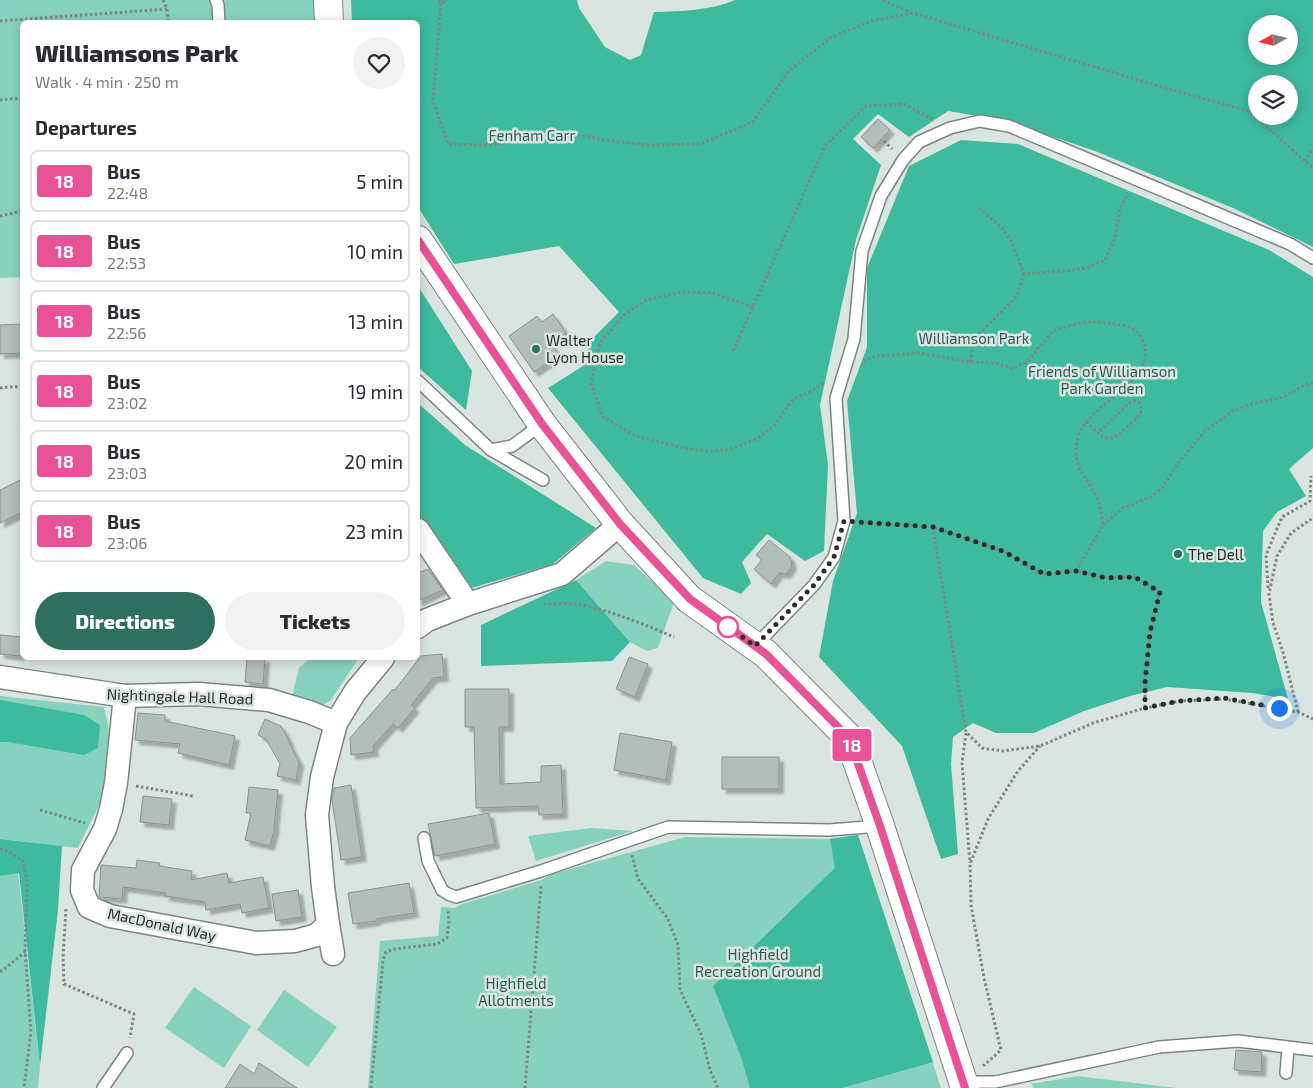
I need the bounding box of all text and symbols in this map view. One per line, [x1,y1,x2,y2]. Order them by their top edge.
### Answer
north arrow [1248,15,1298,65]
map controls [1248,15,1298,125]
button: heart [353,37,405,89]
text: Williamsons Park [35,38,238,67]
text: Walk · 4 min · 250 m [35,72,179,91]
button: layers [1248,75,1298,125]
text: Departures [35,116,137,139]
park label: Fenham Carr [489,126,575,144]
text: Bus [107,160,141,183]
text: 18 [55,170,74,192]
text: 5 min [356,170,403,193]
text: 22:48 [107,183,148,202]
text: Bus [107,230,141,253]
text: 18 [55,240,74,262]
text: 10 min [347,240,403,263]
text: 22:53 [107,253,146,272]
text: Bus [107,300,141,323]
text: 18 [55,310,74,332]
text: 13 min [348,310,403,333]
text: 22:56 [107,323,147,342]
park label: Williamson Park [919,329,1030,347]
place label: Walter Lyon House [546,331,624,366]
marker: Walter Lyon House [530,343,542,355]
park label: Friends of Williamson Park Garden [1028,362,1176,397]
text: Bus [107,370,141,393]
text: 18 [55,380,74,402]
text: 19 min [348,380,403,403]
text: 23:02 [107,393,147,412]
text: Bus [107,440,141,463]
text: 18 [55,450,74,472]
text: 20 min [344,450,403,473]
text: 23:03 [107,463,147,482]
text: Bus [107,510,141,533]
text: 18 [55,520,74,542]
text: 23 min [345,520,403,543]
text: 23:06 [107,533,147,552]
place label: The Dell [1188,545,1244,563]
marker: The Dell [1172,548,1184,560]
button: Directions [35,592,215,650]
button: Tickets [225,592,405,650]
unlabelled marker [717,616,739,638]
street label: Nightingale Hall Road [106,684,254,708]
your location [1267,696,1292,721]
line badge: 18 [830,729,874,761]
text: 18 [843,734,862,756]
street label: MacDonald Way [106,904,218,944]
park label: Highfield Recreation Ground [695,945,821,980]
park label: Highfield Allotments [478,974,554,1009]

